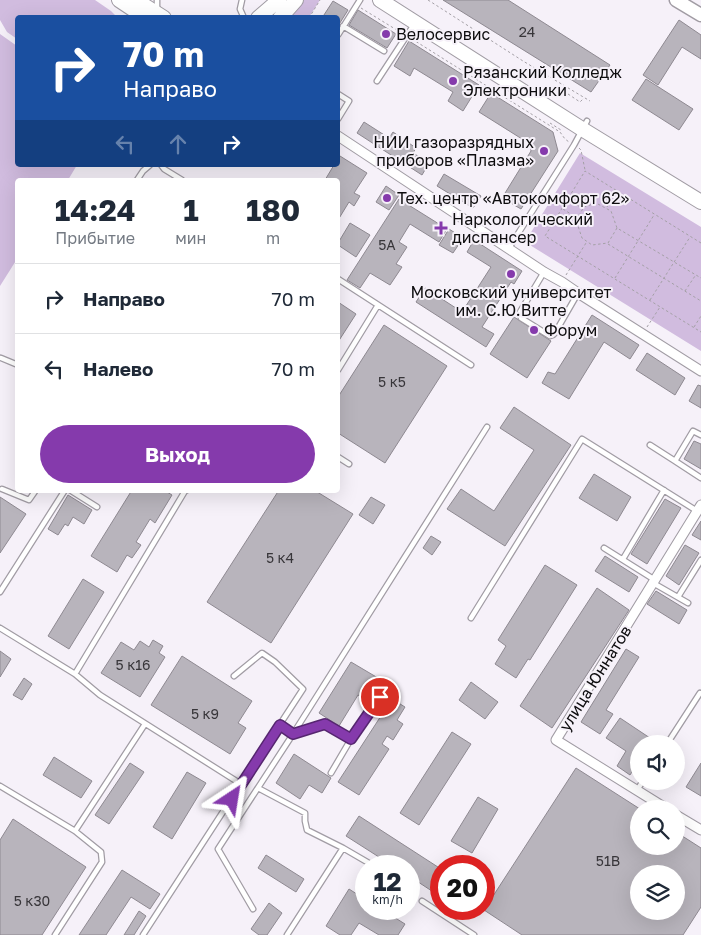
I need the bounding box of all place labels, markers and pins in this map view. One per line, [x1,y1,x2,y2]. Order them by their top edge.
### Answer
place label: Велосервис [396,24,490,44]
marker: Велосервис [380,28,392,40]
place label: Рязанский Колледж Электроники [463,62,622,100]
marker: Рязанский Колледж Электроники [447,75,459,87]
place label: НИИ газоразрядных приборов «Плазма» [373,132,534,170]
marker: НИИ газоразрядных приборов «Плазма» [538,145,550,157]
place label: Тех. центр «Автокомфорт 62» [397,188,629,208]
marker: Тех. центр «Автокомфорт 62» [381,192,393,204]
place label: Наркологический диспансер [452,209,593,247]
marker: Наркологический диспансер [434,221,448,235]
marker: Московский университет им. С.Ю.Витте [505,268,517,280]
place label: Московский университет им. С.Ю.Витте [411,282,612,320]
place label: Форум [544,320,597,340]
marker: Форум [528,324,540,336]
pin [359,676,401,718]

